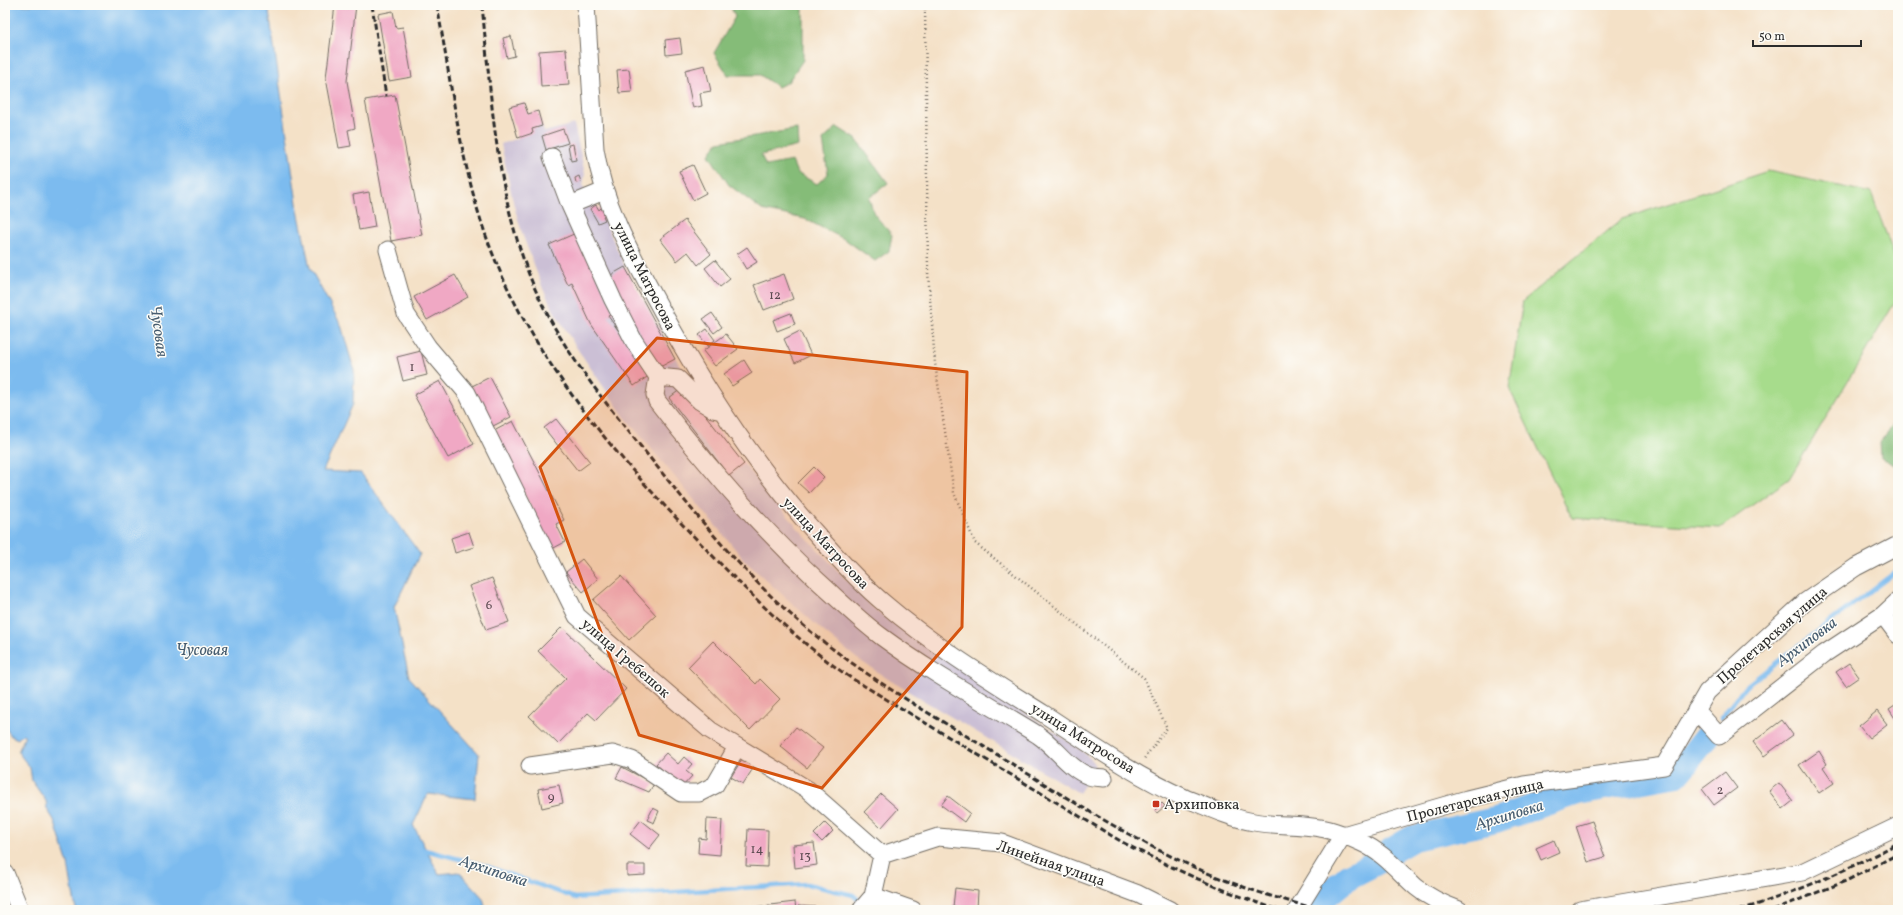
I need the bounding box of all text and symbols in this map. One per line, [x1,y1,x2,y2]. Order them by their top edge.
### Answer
scale bar [1753,22,1861,48]
text: 50 m [1759,29,1785,45]
street label: улица Матросова [607,219,680,335]
house number: 12 [769,287,781,305]
water label: Чусовая [143,304,173,359]
house number: 1 [409,359,415,377]
street label: улица Матросова [777,493,873,595]
street label: Пролетарская улица [1713,582,1833,690]
house number: 6 [486,597,493,615]
water label: Архиповка [1772,612,1842,673]
street label: улица Гребешок [576,615,674,704]
water label: Чусовая [176,640,228,662]
street label: улица Матросова [1026,699,1138,780]
street label: Пролетарская улица [1405,774,1546,829]
house number: 2 [1717,782,1724,800]
house number: 9 [548,789,555,807]
place label: Архиповка [1164,795,1240,816]
water label: Архиповка [1472,795,1547,837]
marker: Архиповка [1151,799,1161,809]
street label: Линейная улица [993,836,1108,893]
house number: 14 [751,841,764,859]
house number: 13 [799,848,811,866]
water label: Архиповка [455,850,531,893]

